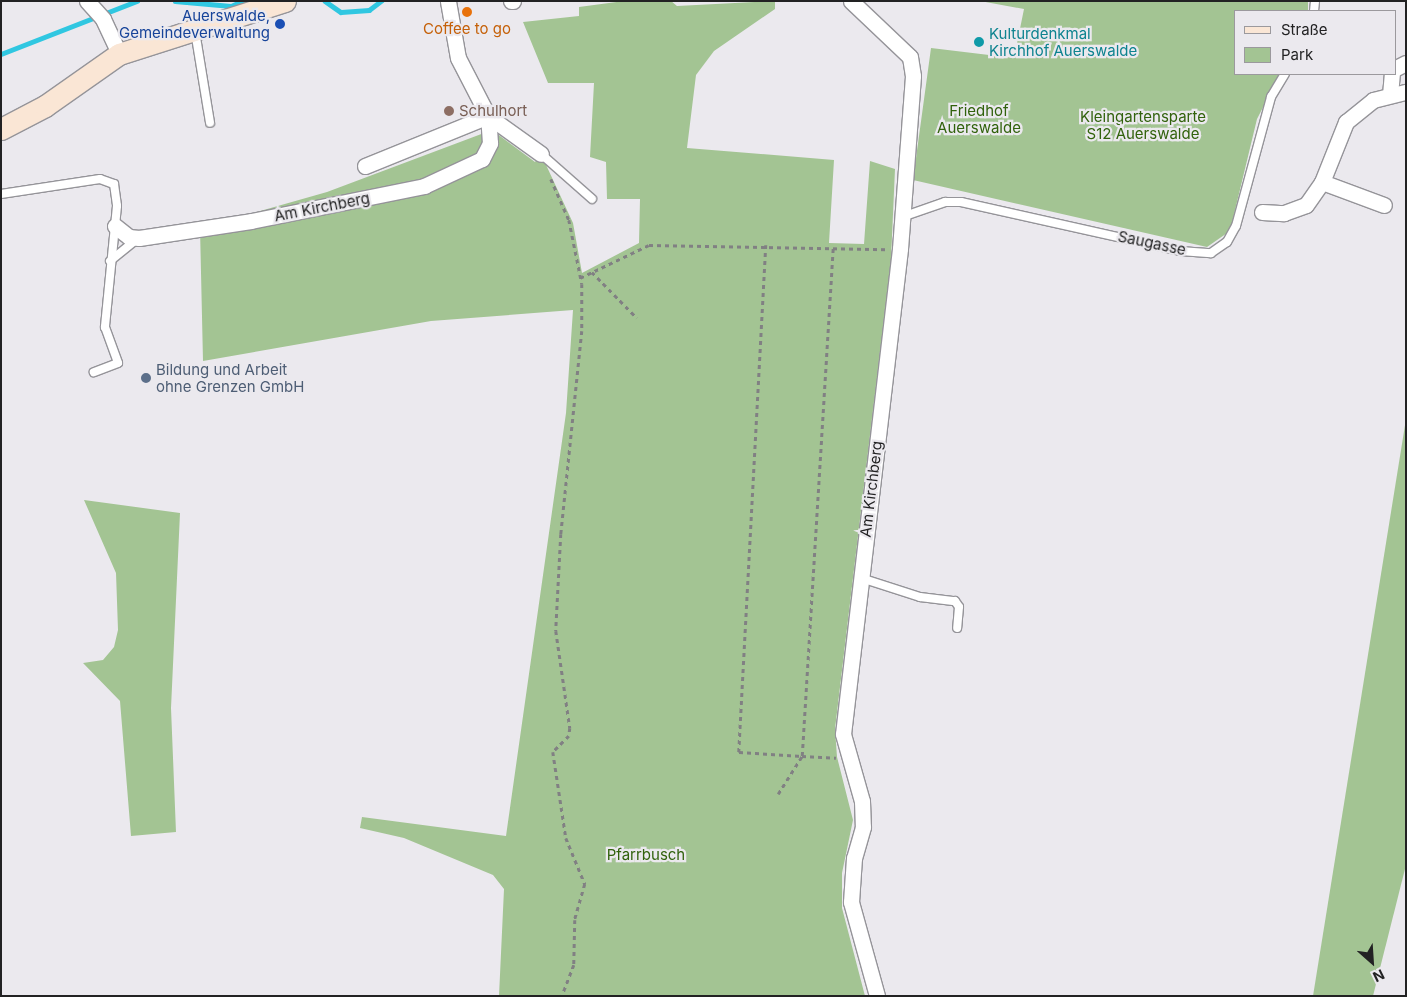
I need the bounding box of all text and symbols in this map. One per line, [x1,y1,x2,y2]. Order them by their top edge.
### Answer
place label: Auerswalde, Gemeindeverwaltung [119,6,270,41]
marker: Coffee to go [461,6,473,18]
legend [1234,10,1397,75]
marker: Auerswalde, Gemeindeverwaltung [274,18,286,30]
place label: Coffee to go [423,20,511,38]
text: Straße [1281,20,1328,39]
place label: Kulturdenkmal Kirchhof Auerswalde [989,24,1137,59]
marker: Kulturdenkmal Kirchhof Auerswalde [973,36,985,48]
text: Park [1281,45,1313,64]
park label: Friedhof Auerswalde [937,101,1021,136]
place label: Schulhort [459,102,527,120]
marker: Schulhort [443,105,455,117]
park label: Kleingartensparte S12 Auerswalde [1080,107,1206,142]
street label: Am Kirchberg [273,189,371,225]
street label: Saugasse [1116,227,1188,259]
place label: Bildung und Arbeit ohne Grenzen GmbH [156,360,304,395]
marker: Bildung und Arbeit ohne Grenzen GmbH [140,372,152,384]
street label: Am Kirchberg [856,440,886,538]
park label: Pfarrbusch [607,846,685,864]
north arrow [1347,937,1397,987]
text: N [1370,966,1387,986]

